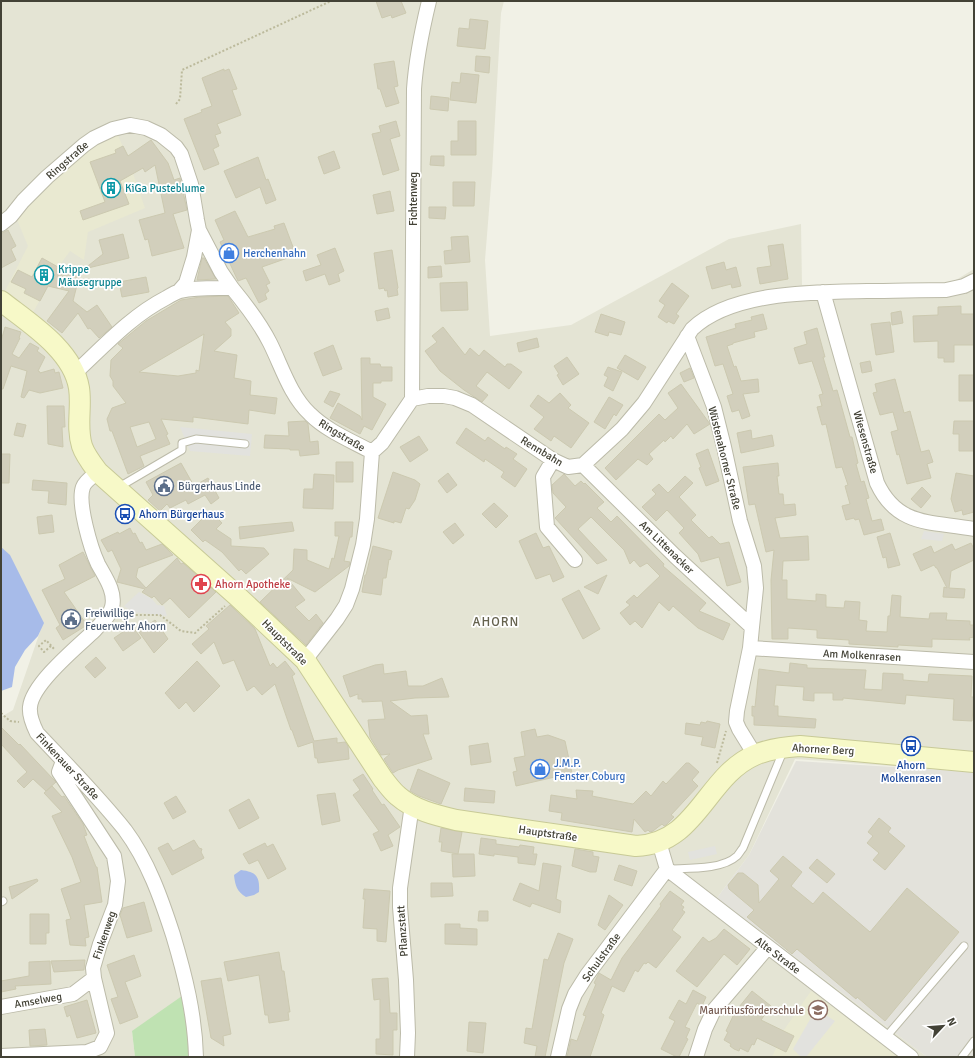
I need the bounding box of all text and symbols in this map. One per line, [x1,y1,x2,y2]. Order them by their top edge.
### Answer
street label: Ringstraße [43,138,91,182]
street label: Fichtenweg [407,172,420,226]
building icon: KiGa Pusteblume [100,177,122,199]
place label: KiGa Pusteblume [125,182,205,195]
shop icon: Herchenhahn [218,242,240,264]
place label: Herchenhahn [243,247,306,260]
place label: Krippe Mäusegruppe [58,263,122,289]
building icon: Krippe Mäusegruppe [33,264,55,286]
street label: Wüstenahorner Straße [705,405,744,511]
street label: Wiesenstraße [850,409,881,475]
street label: Ringstraße [316,416,367,454]
street label: Rennbahn [518,434,565,469]
public building icon: Bürgerhaus Linde [153,475,175,497]
place label: Bürgerhaus Linde [178,480,261,493]
bus stop icon: Ahorn Bürgerhaus [114,503,136,525]
place label: Ahorn Bürgerhaus [139,508,224,521]
street label: Am Littenacker [637,518,697,577]
pharmacy icon: Ahorn Apotheke [190,573,212,595]
place label: Ahorn Apotheke [215,578,290,591]
place label: Freiwillige Feuerwehr Ahorn [85,607,166,633]
public building icon: Freiwillige Feuerwehr Ahorn [60,608,82,630]
district label: AHORN [473,614,519,630]
street label: Hauptstraße [259,617,310,668]
street label: Am Molkenrasen [822,647,901,664]
street label: Finkenauer Straße [33,730,102,803]
bus stop icon: Ahorn Molkenrasen [900,735,922,757]
street label: Ahorner Berg [791,741,855,758]
place label: J.M.P. Fenster Coburg [554,757,626,783]
shop icon: J.M.P. Fenster Coburg [529,758,551,780]
place label: Ahorn Molkenrasen [881,759,941,785]
street label: Hauptstraße [518,823,578,844]
street label: Pflanzstatt [394,905,411,957]
street label: Finkenweg [90,909,119,961]
street label: Schulstraße [579,930,623,984]
street label: Alte Straße [753,934,803,977]
street label: Amselweg [13,990,63,1011]
school or university icon: Mauritiusförderschule [807,999,829,1021]
place label: Mauritiusförderschule [699,1004,804,1017]
north arrow [923,1006,963,1046]
text: N [944,1016,959,1028]

